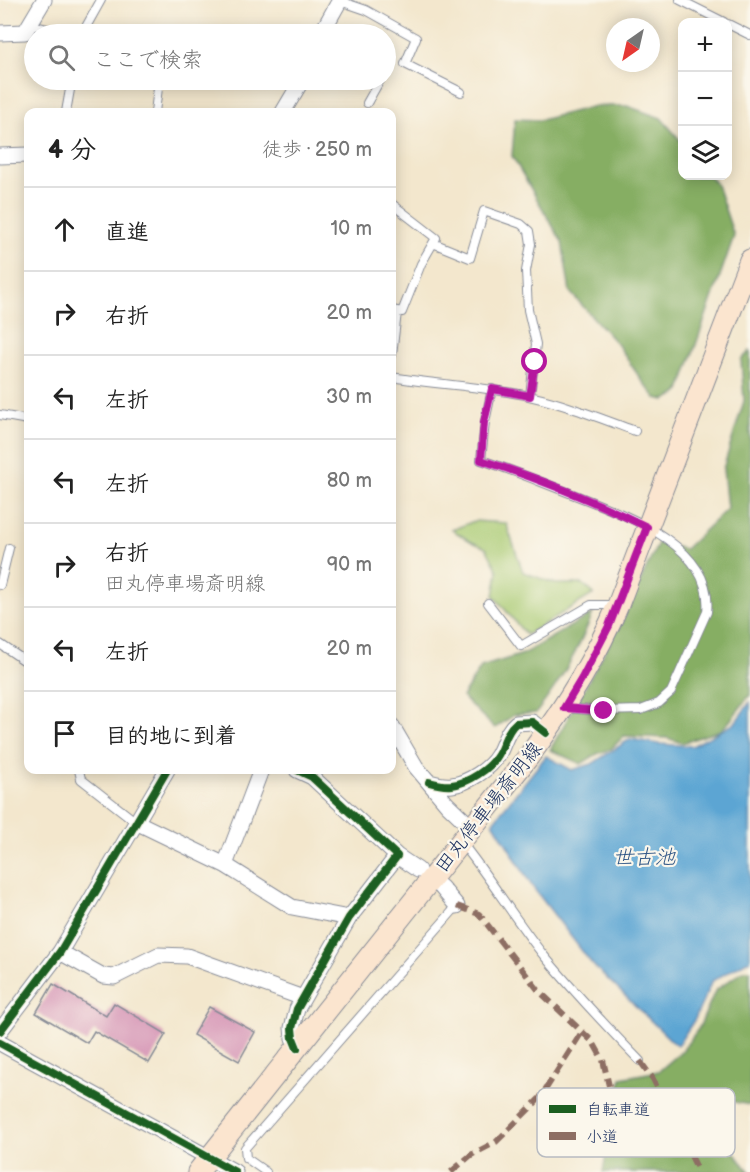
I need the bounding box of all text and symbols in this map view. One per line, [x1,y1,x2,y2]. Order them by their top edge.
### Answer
north arrow [606,18,660,72]
map controls [678,18,732,180]
button: + [678,18,732,72]
search box [24,24,396,90]
icon: search [45,41,78,74]
text: ここで検索 [93,47,203,74]
button: − [678,72,732,126]
button: layers [678,126,732,180]
text: 4 分 [48,135,96,166]
text: 徒歩 · 250 m [262,138,372,162]
icon: ahead [48,213,81,246]
text: 10 m [331,217,372,241]
text: 直進 [105,219,149,246]
icon: right [48,297,81,330]
text: 20 m [327,301,372,325]
text: 右折 [105,303,149,330]
route start [521,348,547,374]
icon: left [48,381,81,414]
text: 30 m [326,385,372,409]
text: 左折 [105,387,149,414]
icon: left [48,465,81,498]
text: 80 m [327,469,372,493]
text: 左折 [105,471,149,498]
text: 右折 [105,540,149,567]
icon: right [48,549,81,582]
text: 90 m [327,553,372,577]
text: 田丸停車場斎明線 [105,572,265,596]
icon: left [48,633,81,666]
text: 20 m [327,637,372,661]
text: 左折 [105,639,149,666]
route end [590,697,616,723]
icon: arrive [48,717,81,750]
text: 目的地に到着 [105,723,237,750]
street label: 田丸停車場斎明線 [430,737,547,878]
water label: 世古池 [613,845,676,870]
legend [537,1088,735,1157]
text: 自転車道 [586,1101,650,1120]
text: 小道 [586,1128,618,1147]

